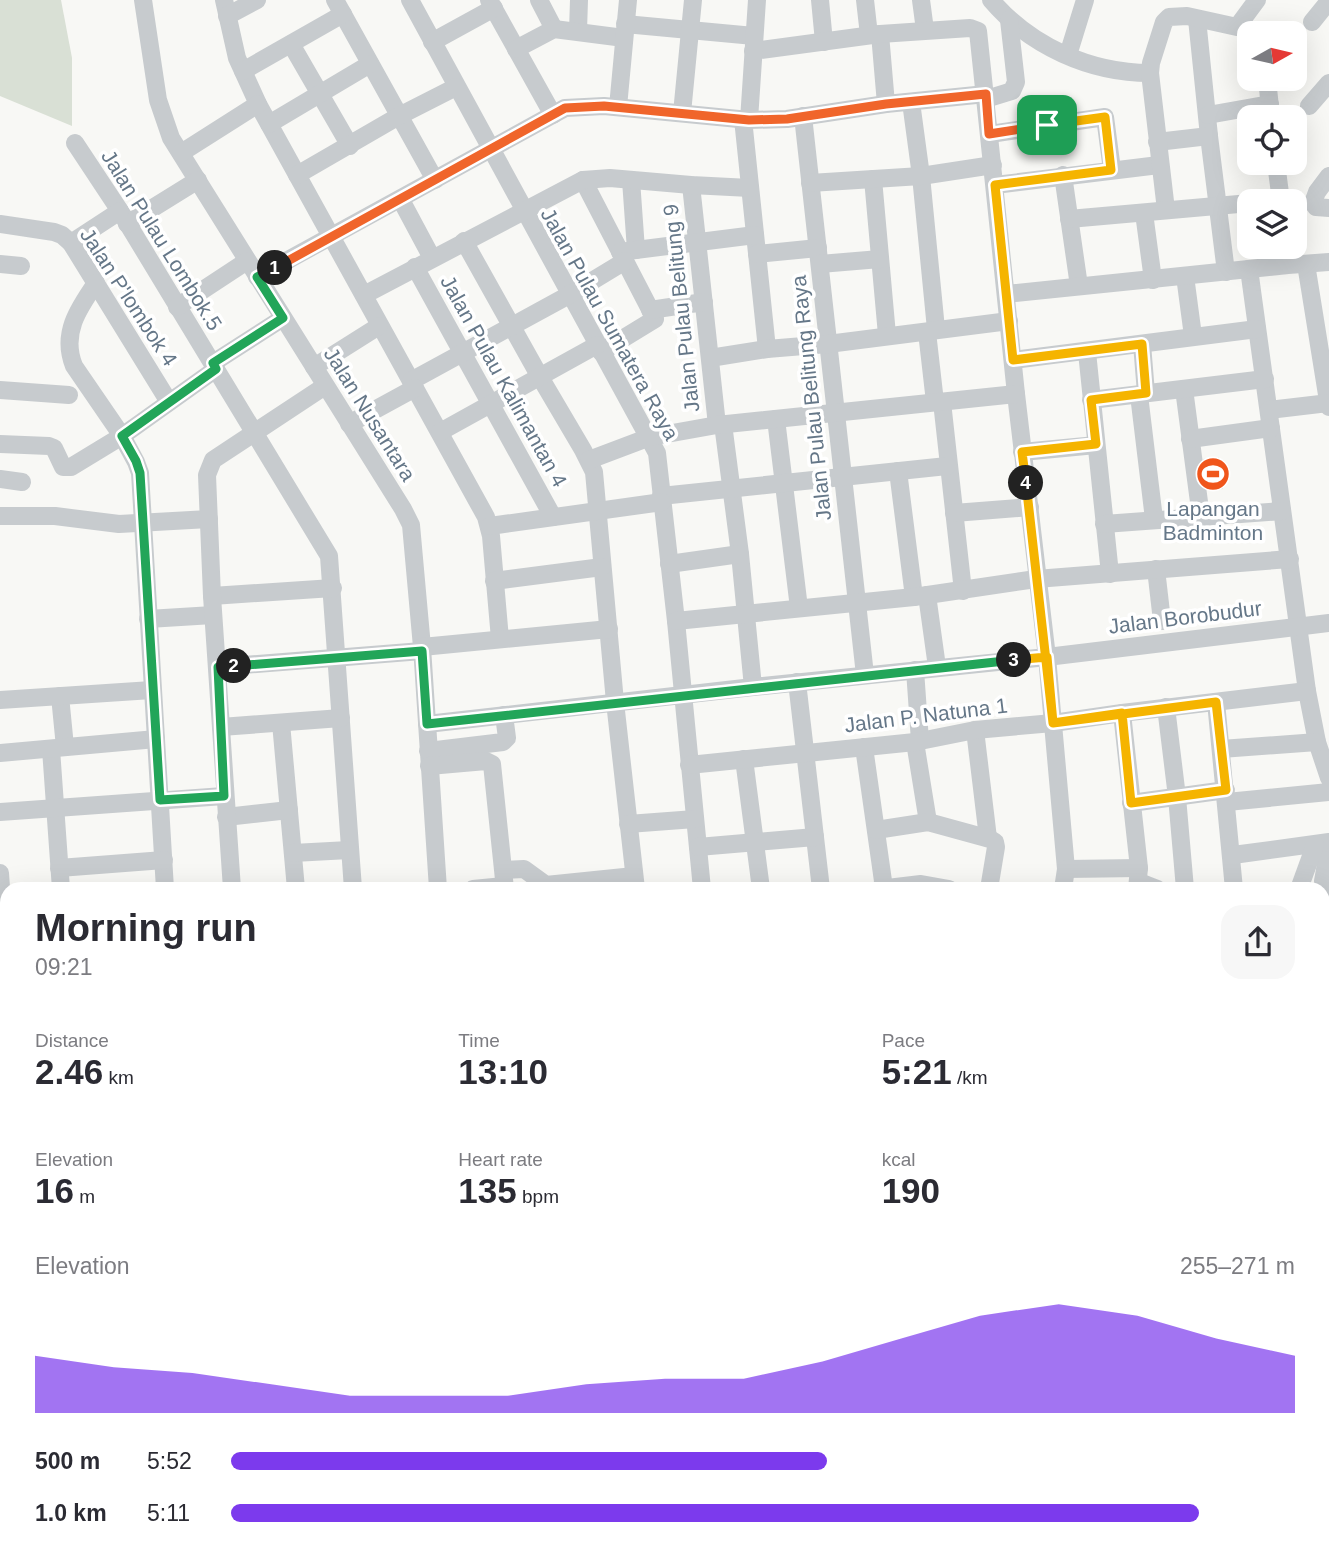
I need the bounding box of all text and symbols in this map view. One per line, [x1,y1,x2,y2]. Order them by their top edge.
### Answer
north arrow [1237,21,1307,91]
map controls [1237,21,1307,259]
pin [1017,95,1077,155]
button: locate [1237,105,1307,175]
icon: arrive [1028,106,1066,144]
street label: Jalan Pulau Lombok.5 [97,146,227,334]
button: layers [1237,189,1307,259]
street label: Jalan Pulau Belitung 9 [659,203,703,413]
street label: Jalan Pulau Sumatera Raya [537,204,684,444]
street label: Jalan P'lombok 4 [76,224,182,370]
pin: 1 [258,250,292,286]
text: 1 [269,257,280,278]
street label: Jalan Pulau Kalimantan 4 [436,271,572,491]
street label: Jalan Pulau Belitung Raya [787,274,835,522]
street label: Jalan Nusantara [320,343,420,485]
sports icon: Lapangan Badminton [1194,455,1232,493]
pin: 4 [1009,466,1044,500]
text: 4 [1020,472,1031,493]
place label: Lapangan Badminton [1163,497,1263,544]
street label: Jalan Borobudur [1107,596,1263,638]
pin: 3 [996,642,1032,678]
pin: 2 [216,648,252,684]
text: 3 [1008,649,1019,670]
text: 2 [228,655,239,676]
street label: Jalan P. Natuna 1 [843,694,1009,736]
button: share [1221,905,1295,979]
text: Morning run [35,907,257,949]
text: 09:21 [35,954,93,980]
text: Distance [35,1030,109,1051]
text: Time [458,1030,500,1051]
text: Pace [882,1030,925,1051]
text: 2.46 [35,1052,103,1091]
text: 13:10 [458,1052,548,1091]
text: 5:21 [882,1052,952,1091]
text: km [103,1067,134,1088]
text: /km [952,1067,988,1088]
text: Elevation [35,1149,113,1170]
text: Heart rate [458,1149,543,1170]
text: kcal [882,1149,915,1170]
text: 16 [35,1171,74,1210]
text: 135 [458,1171,517,1210]
text: 190 [882,1171,940,1210]
text: m [74,1186,95,1207]
text: bpm [517,1186,559,1207]
text: Elevation [35,1253,130,1279]
text: 255–271 m [1180,1253,1295,1279]
text: 500 m [35,1448,100,1474]
text: 5:52 [147,1448,192,1474]
text: 1.0 km [35,1500,107,1526]
text: 5:11 [147,1500,190,1526]

